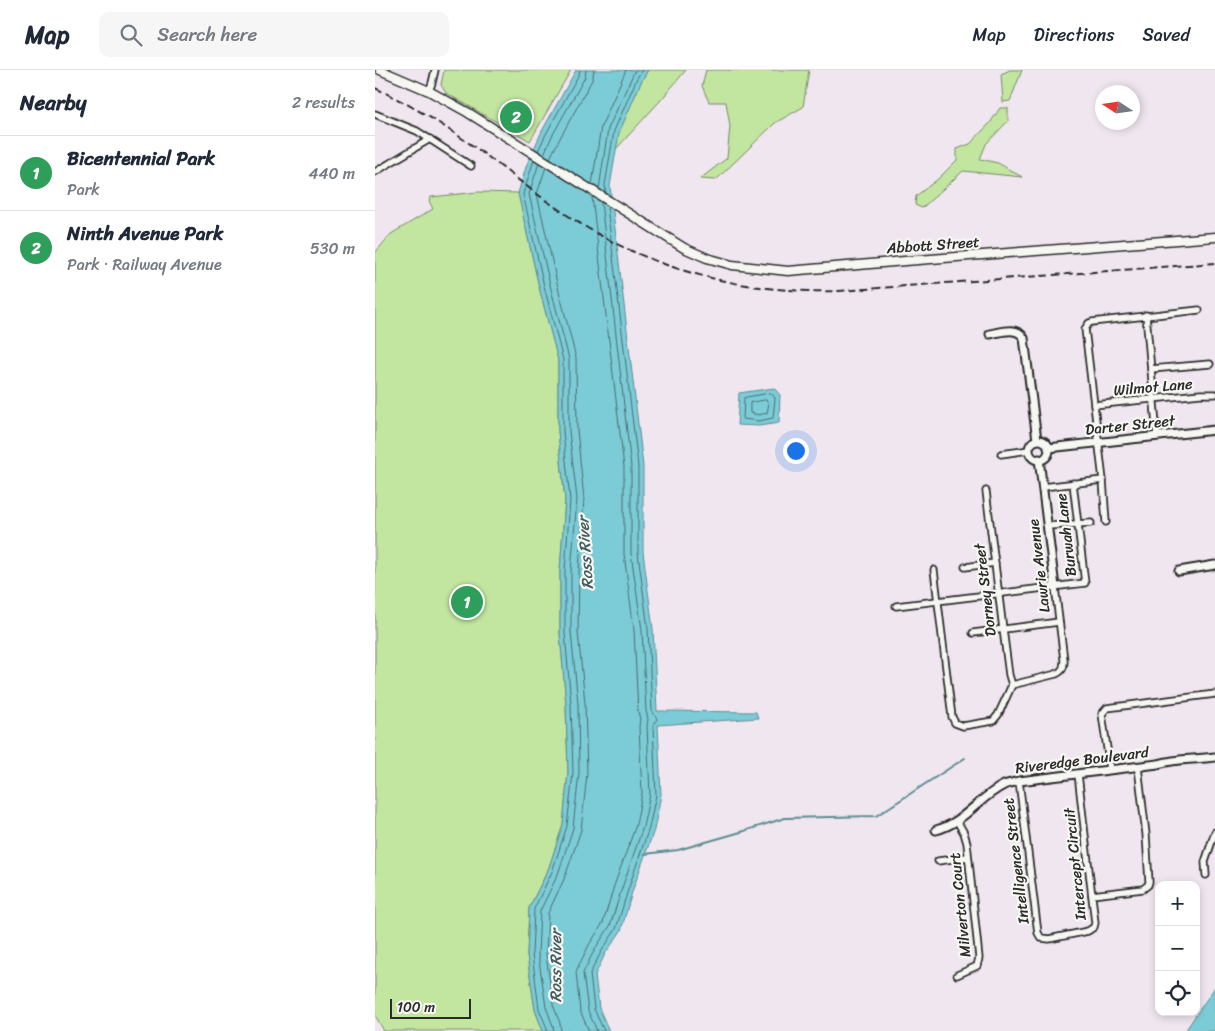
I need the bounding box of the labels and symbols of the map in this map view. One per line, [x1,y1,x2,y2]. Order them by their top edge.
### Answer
north arrow [1095,85,1140,130]
pin: 2 [500,98,532,136]
street label: Abbott Street [885,229,981,261]
street label: Wilmot Lane [1112,371,1194,403]
street label: Darter Street [1084,407,1177,443]
your location [783,438,809,464]
street label: Burwah Lane [1048,492,1084,578]
water label: Ross River [568,512,602,590]
street label: Lawrie Avenue [1020,518,1058,614]
street label: Dorney Street [966,541,1004,638]
pin: 1 [451,583,483,621]
street label: Riveredge Boulevard [1014,739,1151,781]
street label: Intelligence Street [995,796,1037,926]
street label: Intercept Circuit [1056,806,1094,922]
street label: Milverton Court [942,851,978,959]
water label: Ross River [541,926,570,1002]
scale bar [390,996,471,1019]

